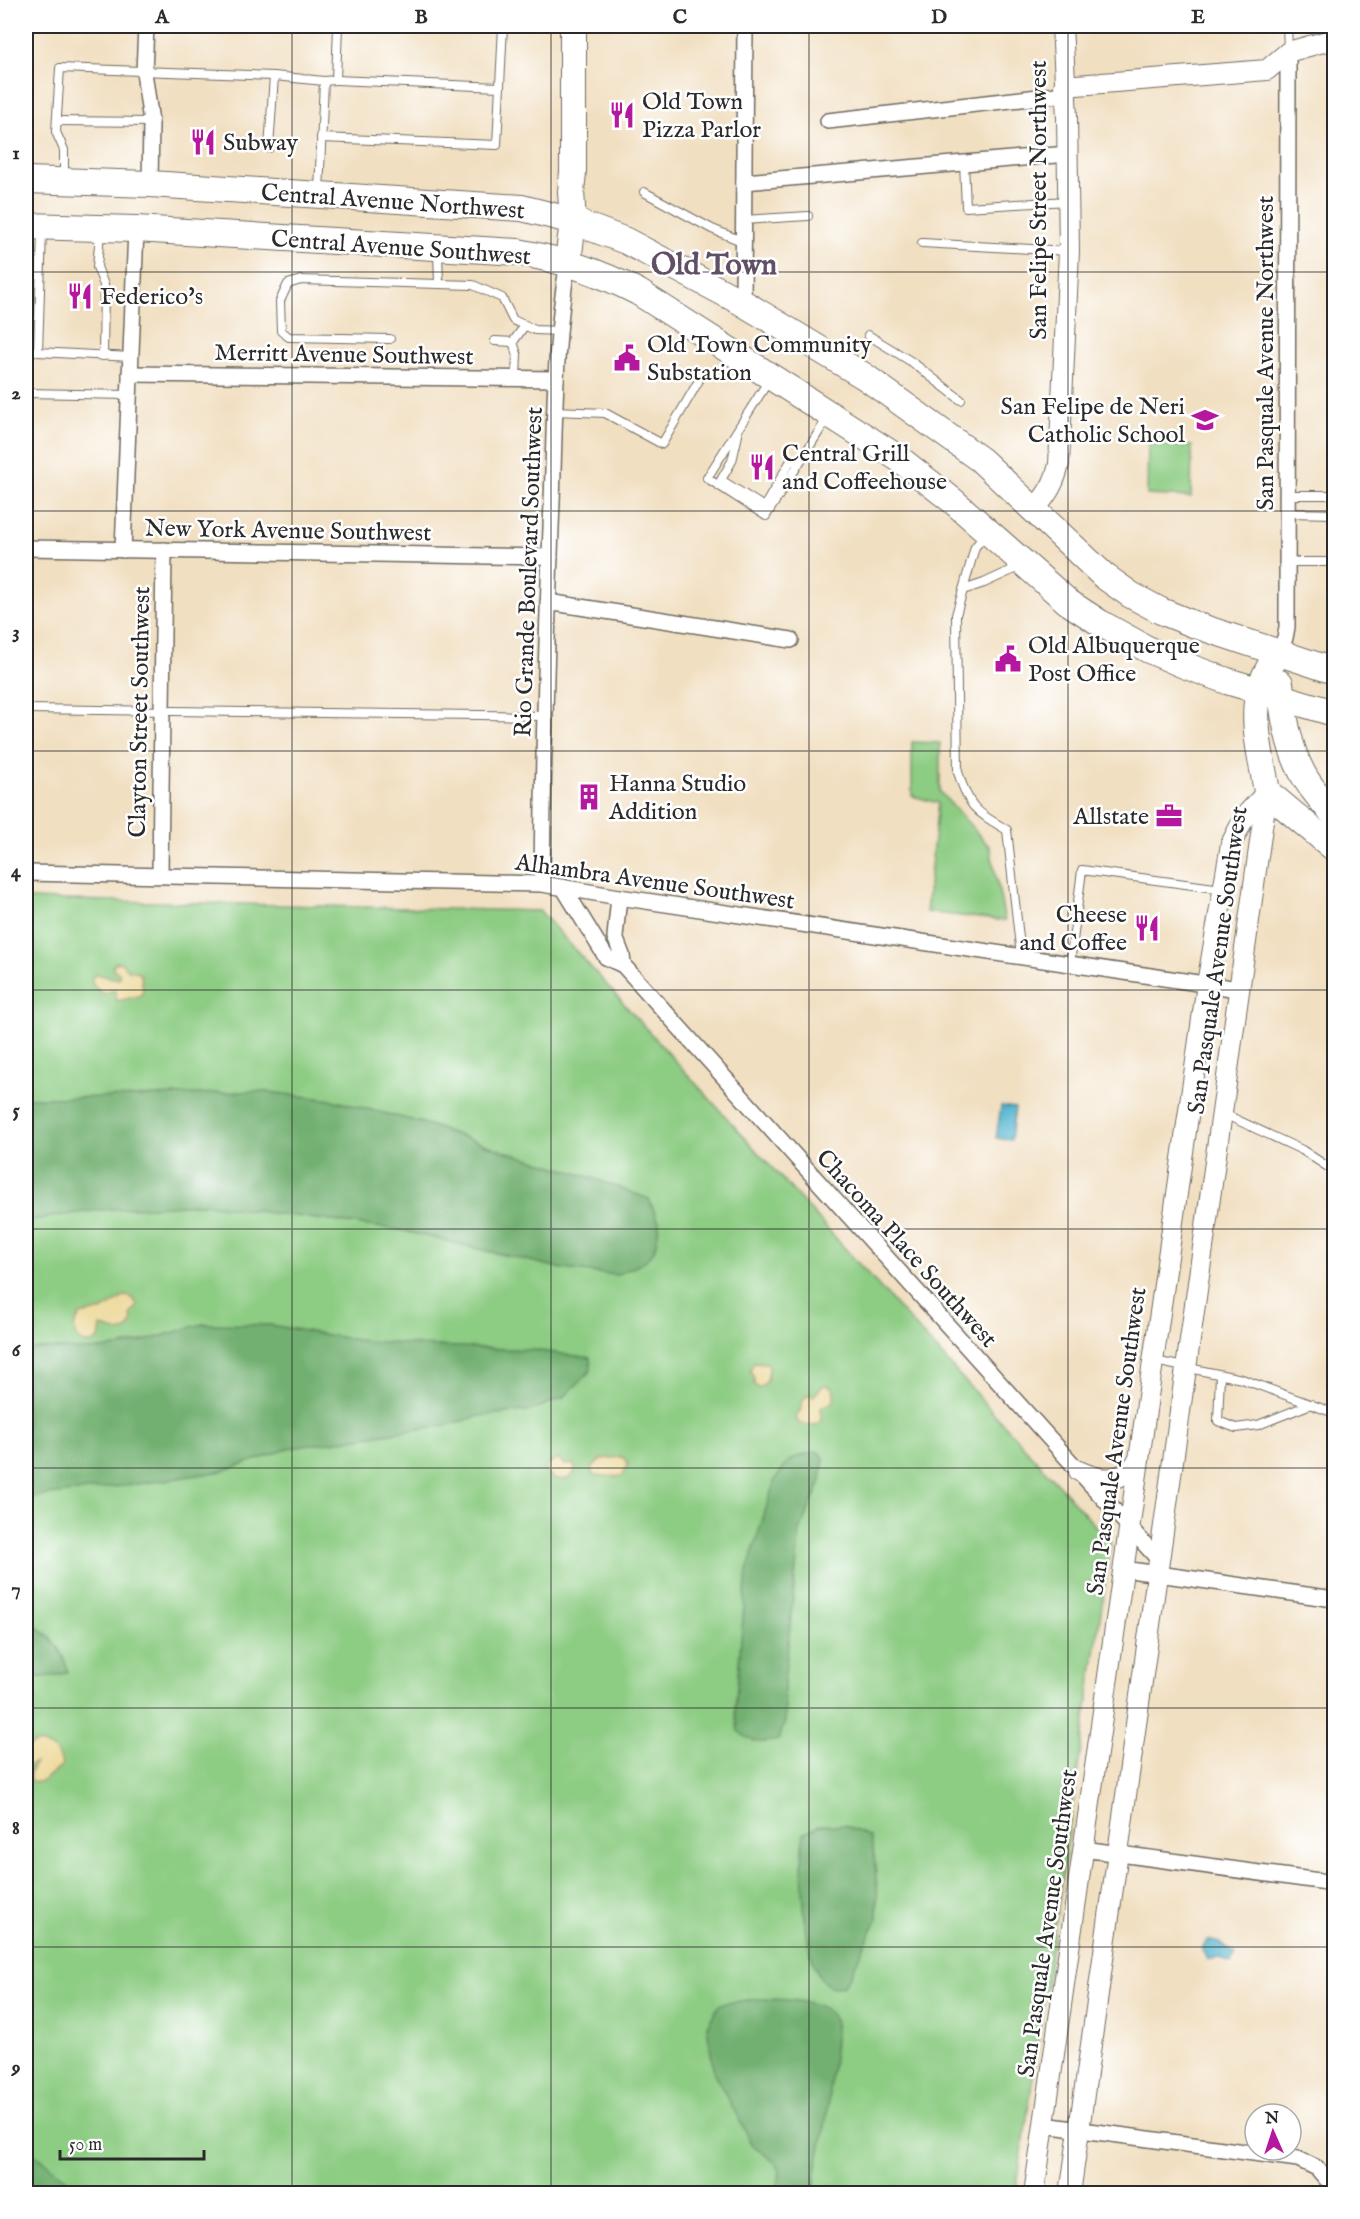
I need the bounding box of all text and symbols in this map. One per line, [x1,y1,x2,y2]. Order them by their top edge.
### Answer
text: A [154,5,170,30]
text: B [414,5,428,30]
text: C [673,5,687,30]
text: D [931,5,947,30]
text: E [1191,5,1205,30]
street label: San Felipe Street Northwest [1024,60,1055,340]
place label: Old Town Pizza Parlor [642,87,761,146]
restaurant icon: Old Town Pizza Parlor [607,100,637,130]
restaurant icon: Subway [188,127,218,157]
place label: Subway [223,128,298,159]
text: 1 [12,141,20,166]
street label: Central Avenue Northwest [260,178,526,227]
street label: San Pasquale Avenue Northwest [1251,196,1282,510]
street label: Central Avenue Southwest [270,224,532,273]
district label: Old Town [651,247,777,285]
restaurant icon: Federico's [65,281,95,311]
place label: Federico's [100,282,203,313]
place label: Old Town Community Substation [647,330,872,389]
street label: Merritt Avenue Southwest [214,338,474,373]
public building icon: Old Town Community Substation [612,343,642,373]
text: 2 [11,381,21,406]
place label: San Felipe de Neri Catholic School [1001,392,1185,451]
school or university icon: San Felipe de Neri Catholic School [1190,405,1220,435]
street label: Rio Grande Boulevard Southwest [508,406,551,738]
place label: Central Grill and Coffeehouse [782,439,947,498]
restaurant icon: Central Grill and Coffeehouse [747,452,777,482]
street label: New York Avenue Southwest [144,513,432,550]
street label: Clayton Street Southwest [123,586,158,838]
text: 3 [12,620,20,645]
place label: Old Albuquerque Post Office [1028,631,1200,690]
public building icon: Old Albuquerque Post Office [993,644,1023,674]
place label: Hanna Studio Addition [608,769,746,828]
building icon: Hanna Studio Addition [574,782,604,812]
office icon: Allstate [1154,801,1184,831]
place label: Allstate [1072,802,1149,833]
street label: San Pasquale Avenue Southwest [1182,804,1255,1116]
street label: Alhambra Avenue Southwest [512,847,796,917]
text: 4 [11,859,22,884]
place label: Cheese and Coffee [1019,900,1127,959]
restaurant icon: Cheese and Coffee [1132,913,1162,943]
text: 5 [12,1098,20,1123]
street label: Chacoma Place Southwest [808,1143,1003,1355]
street label: San Pasquale Avenue Southwest [1081,1285,1154,1597]
text: 6 [12,1338,22,1363]
text: 7 [11,1577,21,1602]
street label: San Pasquale Avenue Southwest [1012,1767,1085,2079]
text: 8 [12,1816,20,1841]
text: 9 [11,2055,21,2080]
north arrow [1243,2102,1303,2162]
text: N [1264,2109,1280,2129]
scale bar [60,2123,204,2161]
text: 50 m [69,2134,102,2157]

